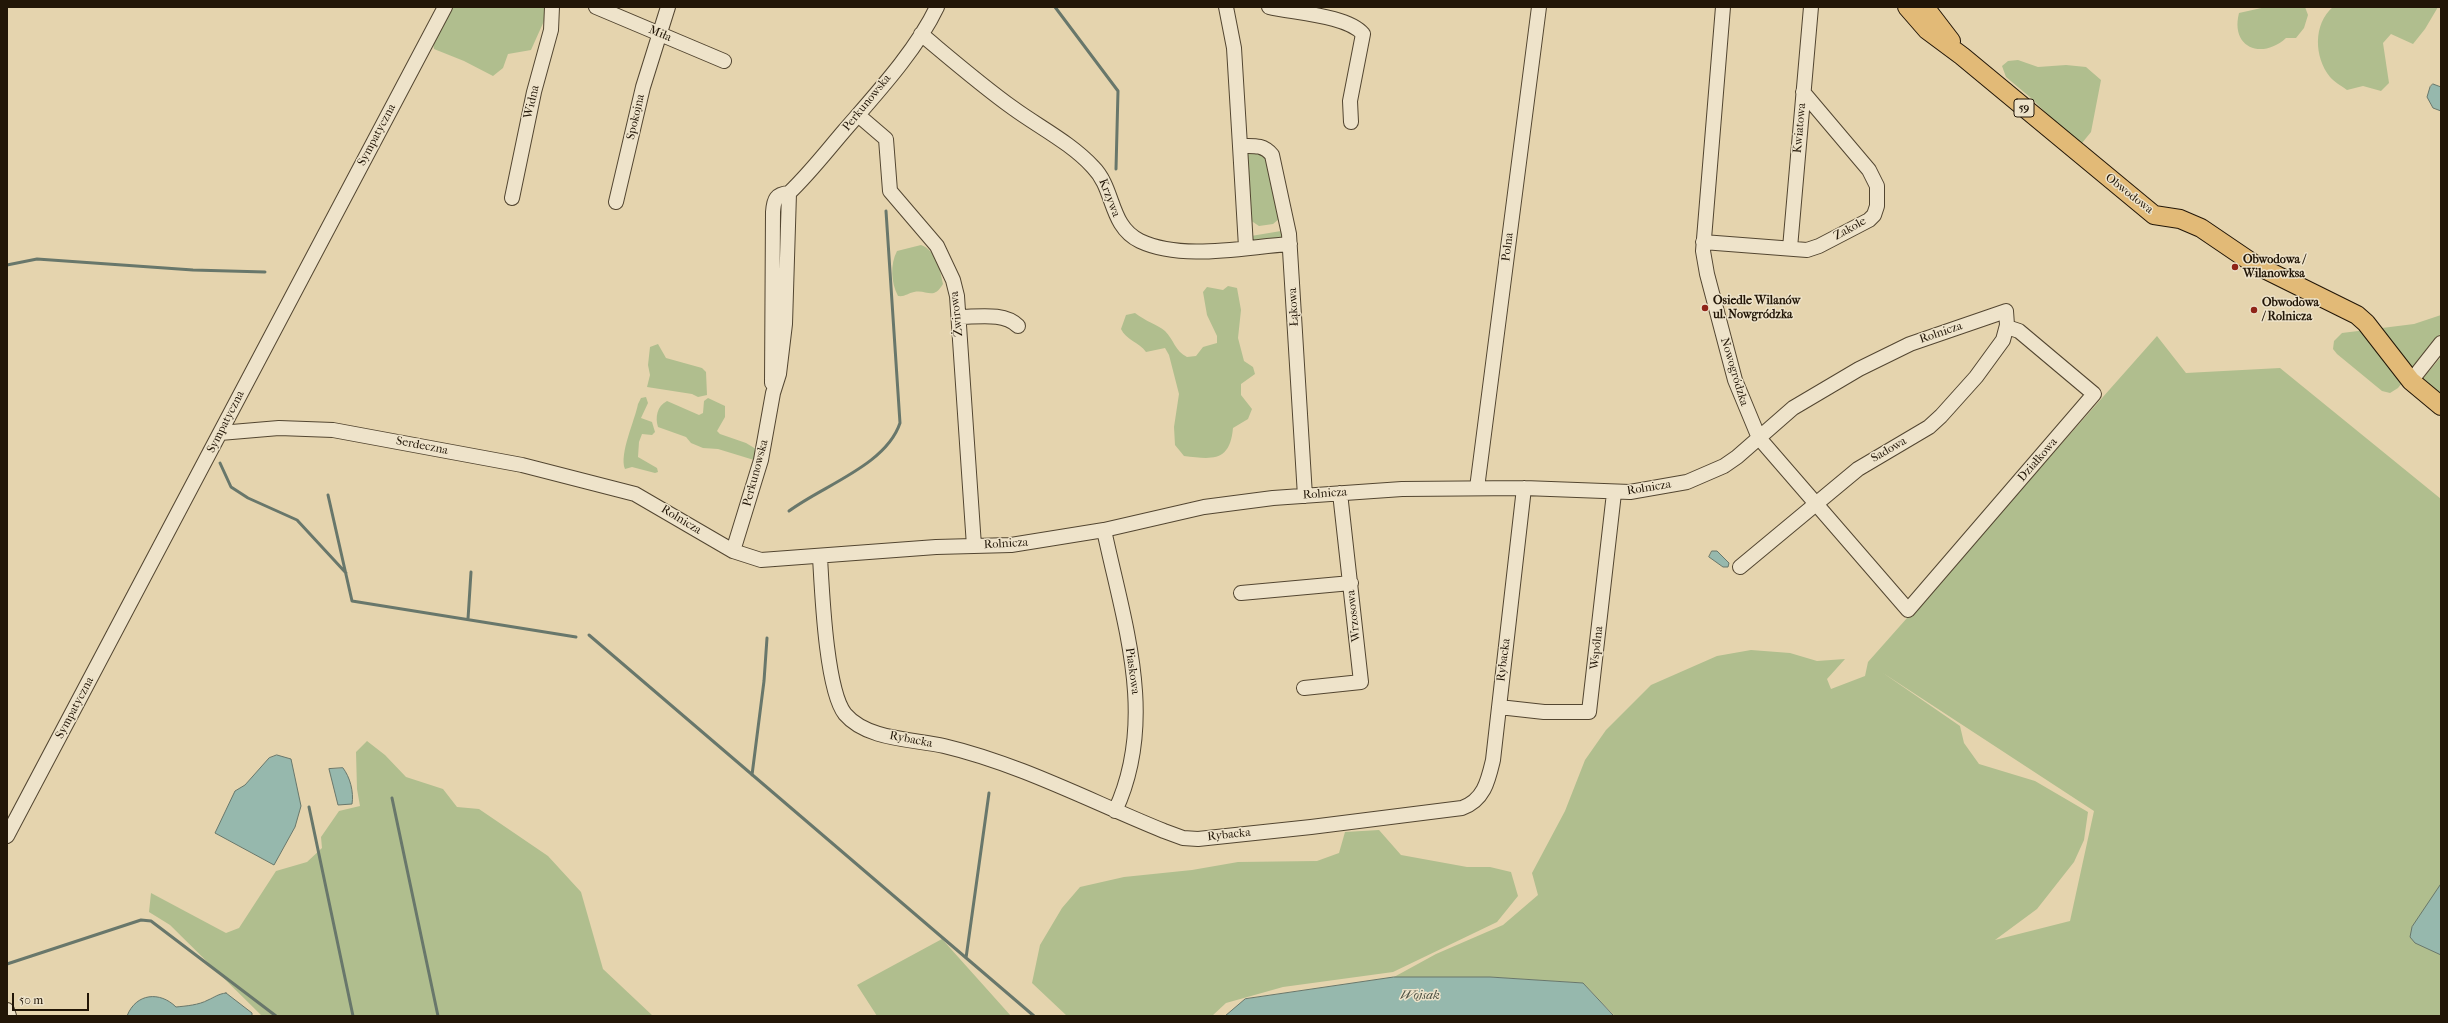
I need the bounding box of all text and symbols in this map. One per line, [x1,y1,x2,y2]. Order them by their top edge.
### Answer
street label: Miła [646,23,674,45]
street label: Perkunowska [840,72,894,134]
street label: Widna [521,84,543,120]
street label: Spokojna [624,93,648,141]
road number: 59 [2014,99,2034,117]
street label: Sympatyczna [355,102,399,168]
street label: Kwiatowa [1791,102,1809,154]
street label: Obwodowa [2102,171,2156,217]
street label: Krzywa [1095,177,1123,219]
street label: Zakole [1831,214,1869,244]
street label: Polna [1499,232,1517,262]
place label: Obwodowa / Wilanowksa [2243,253,2306,281]
marker: Obwodowa / Wilanowksa [2230,262,2240,272]
street label: Łąkowa [1286,287,1302,327]
street label: Żwirowa [947,291,967,337]
place label: Osiedle Wilanów ul. Nowgródzka [1713,294,1800,322]
place label: Obwodowa / Rolnicza [2262,296,2319,324]
marker: Osiedle Wilanów ul. Nowgródzka [1700,303,1710,313]
marker: Obwodowa / Rolnicza [2249,305,2259,315]
street label: Rolnicza [1918,319,1964,347]
street label: Nowogródzka [1717,336,1751,408]
street label: Sympatyczna [204,388,248,456]
street label: Serdeczna [395,434,449,458]
street label: Sadowa [1869,434,1909,466]
street label: Działkowa [2015,435,2061,485]
street label: Perkunowska [740,438,772,508]
street label: Rolnicza [1626,477,1672,499]
street label: Rolnicza [1302,485,1348,503]
street label: Rolnicza [658,502,704,538]
street label: Rolnicza [983,536,1029,552]
street label: Wrzosowa [1344,589,1364,643]
street label: Wspólna [1588,625,1606,671]
street label: Rybacka [1494,638,1514,682]
street label: Piaskowa [1122,647,1142,695]
street label: Sympatyczna [53,675,97,741]
street label: Rybacka [888,729,934,751]
street label: Rybacka [1207,826,1251,844]
scale bar [14,985,91,1011]
water label: Wojsak [1400,988,1440,1004]
text: 50 m [19,993,43,1007]

